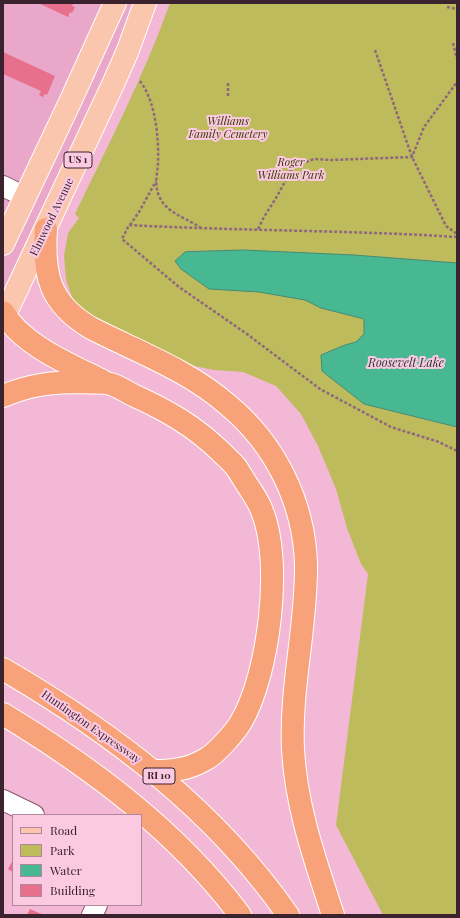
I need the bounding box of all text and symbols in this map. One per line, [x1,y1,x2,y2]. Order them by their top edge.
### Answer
park label: Williams Family Cemetery [188,115,268,141]
road number: US 1 [64,152,92,168]
park label: Roger Williams Park [258,156,324,182]
street label: Elmwood Avenue [27,176,77,258]
water label: Roosevelt Lake [368,356,444,370]
street label: Huntington Expressway [39,688,143,766]
road number: RI 10 [143,768,175,784]
legend [12,814,142,906]
text: Road [50,822,77,838]
text: Park [50,842,75,858]
text: Water [50,862,82,878]
text: Building [50,882,95,898]

